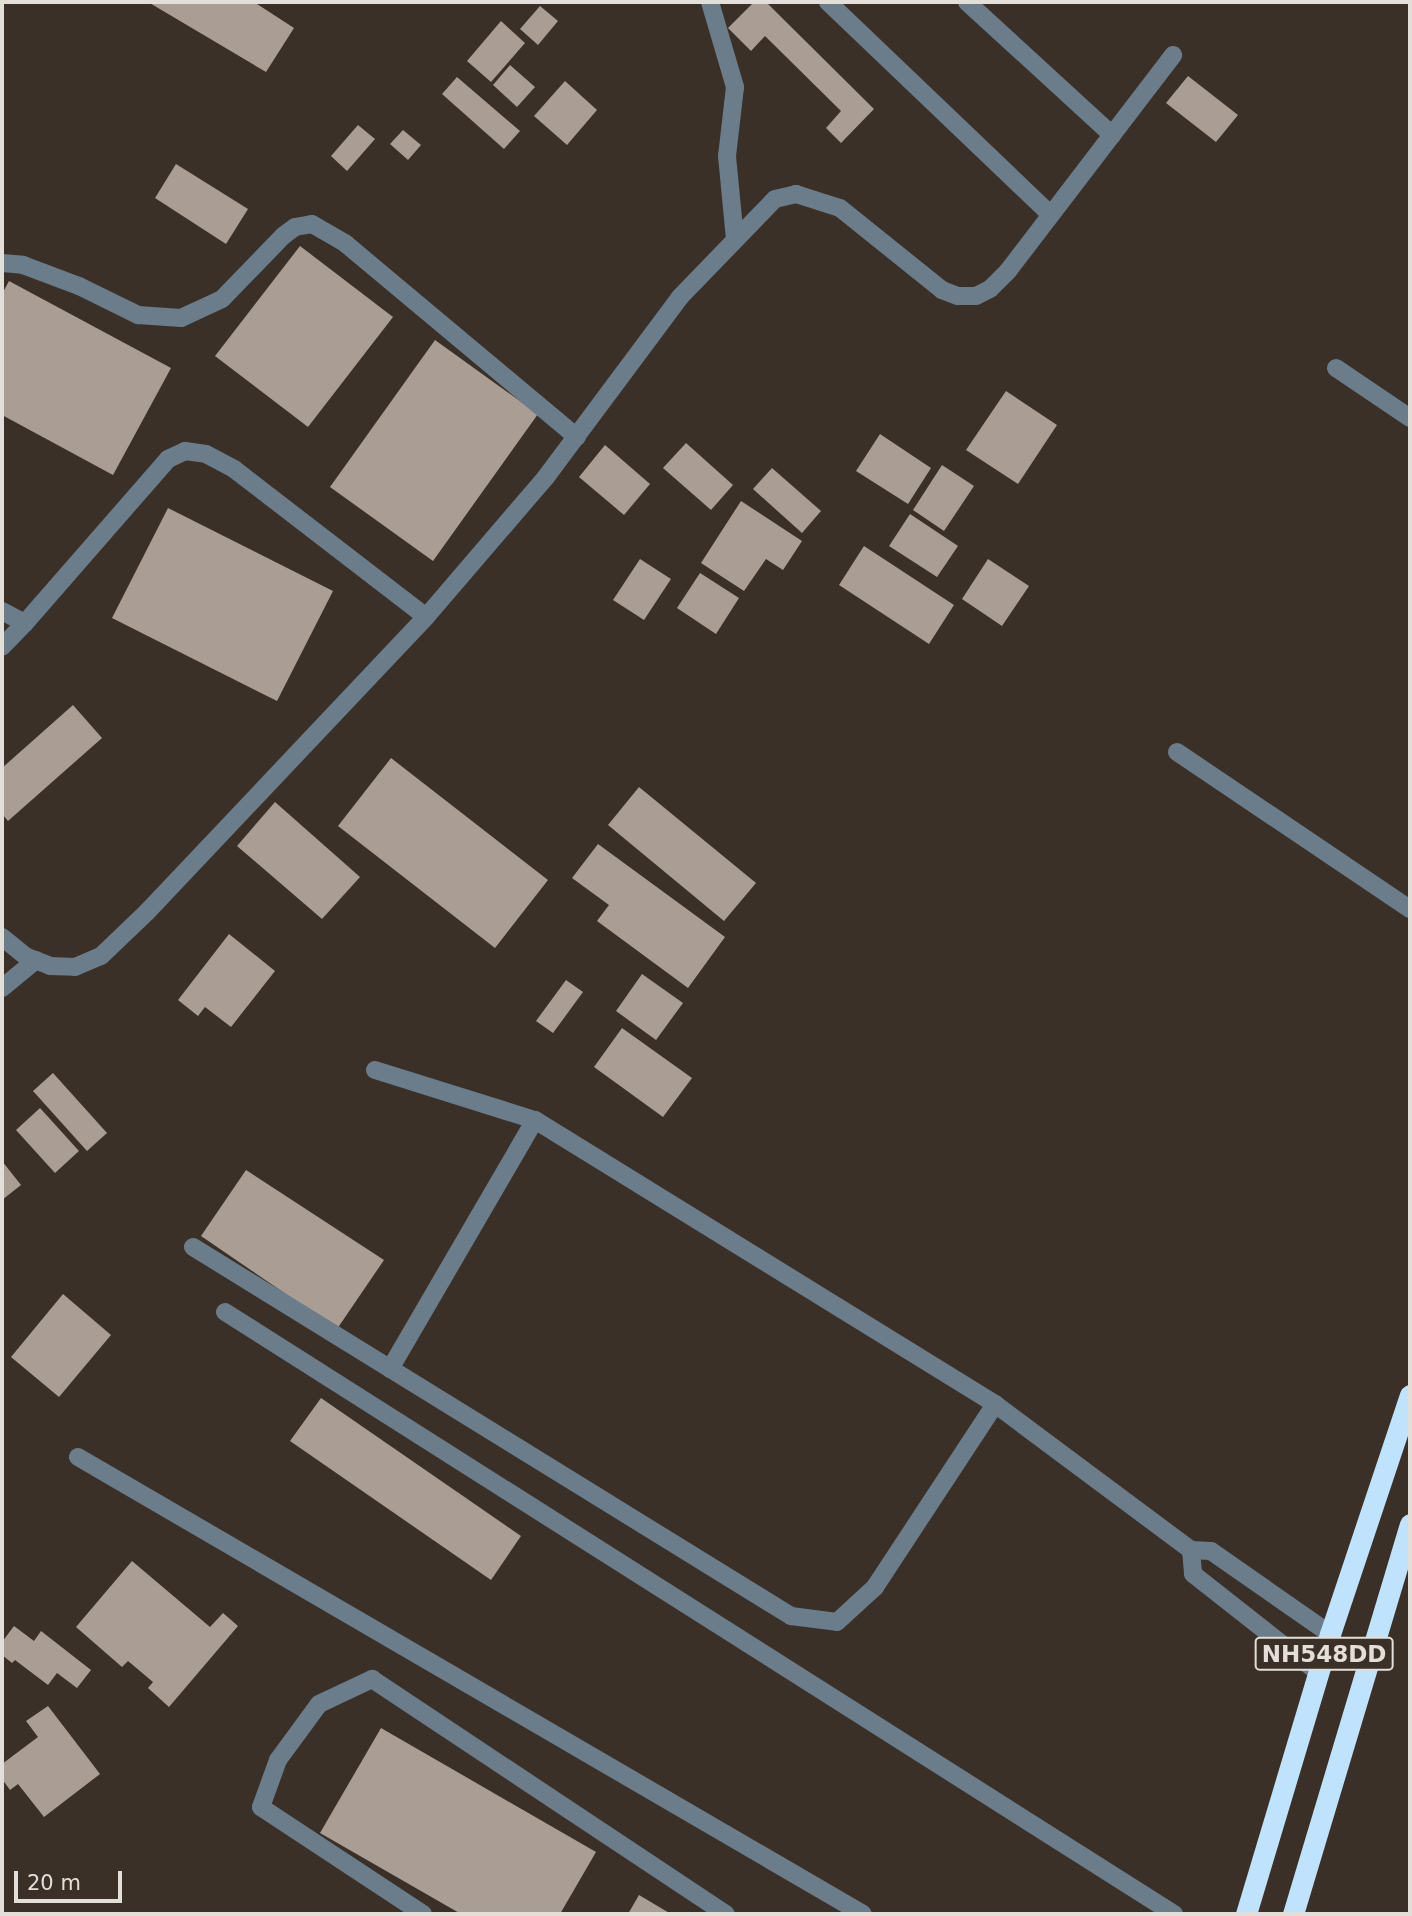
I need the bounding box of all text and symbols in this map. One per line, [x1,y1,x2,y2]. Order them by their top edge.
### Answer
road number: NH548DD [1254,1634,1394,1674]
scale bar [18,1856,126,1900]
text: 20 m [27,1871,81,1895]

